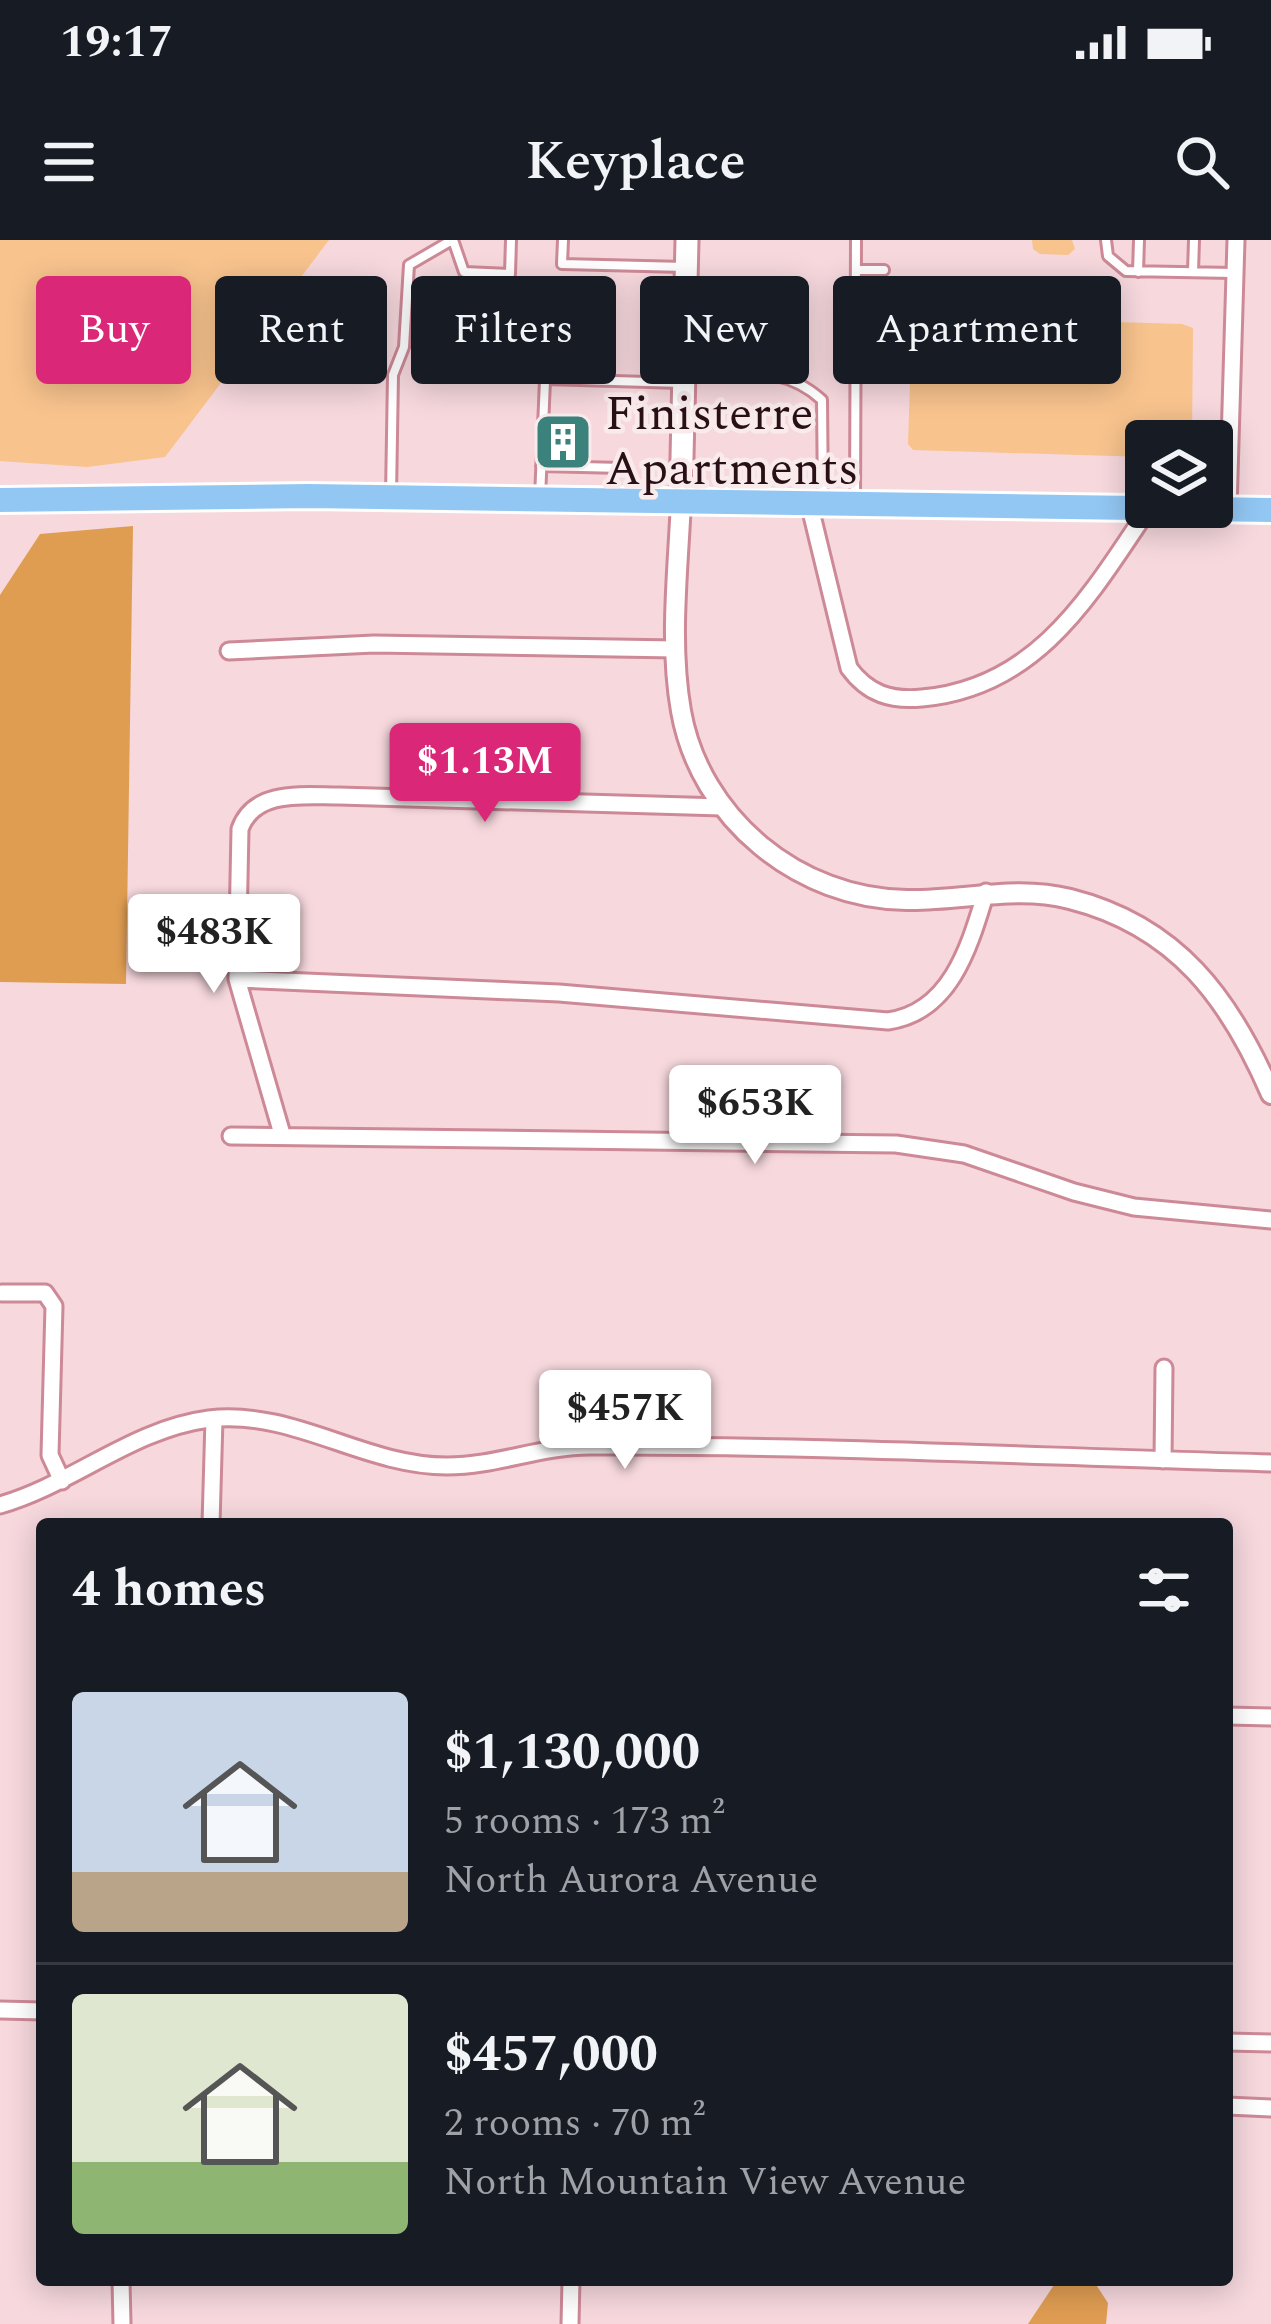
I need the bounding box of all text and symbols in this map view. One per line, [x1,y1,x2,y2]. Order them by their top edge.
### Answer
text: 19:17 [60,8,173,77]
text: Keyplace [525,121,746,203]
icon: menu [36,129,102,195]
icon: search [1169,129,1235,195]
chip: Buy [36,276,191,384]
chip: Rent [215,276,387,384]
chip: Filters [411,276,616,384]
chip: New [640,276,809,384]
chip: Apartment [833,276,1121,384]
place label: Finisterre Apartments [605,378,859,506]
building icon: Finisterre Apartments [532,411,594,473]
map controls [1125,420,1233,528]
button: layers [1125,420,1233,528]
pin: $1.13M [387,723,583,825]
text: $1.13M [417,732,553,791]
pin: $483K [130,894,298,996]
text: $483K [155,903,273,962]
pin: $653K [671,1065,839,1167]
text: $653K [696,1074,814,1133]
pin: $457K [541,1370,709,1472]
text: $457K [566,1379,684,1438]
text: 4 homes [72,1551,266,1629]
icon: filters [1131,1557,1197,1623]
text: $1,130,000 [444,1714,700,1792]
icon: home [168,1740,312,1884]
text: 5 rooms · 173 m² [444,1792,725,1851]
text: North Aurora Avenue [444,1851,818,1910]
text: $457,000 [444,2016,658,2094]
icon: home [168,2042,312,2186]
text: 2 rooms · 70 m² [444,2094,705,2153]
text: North Mountain View Avenue [444,2153,966,2212]

